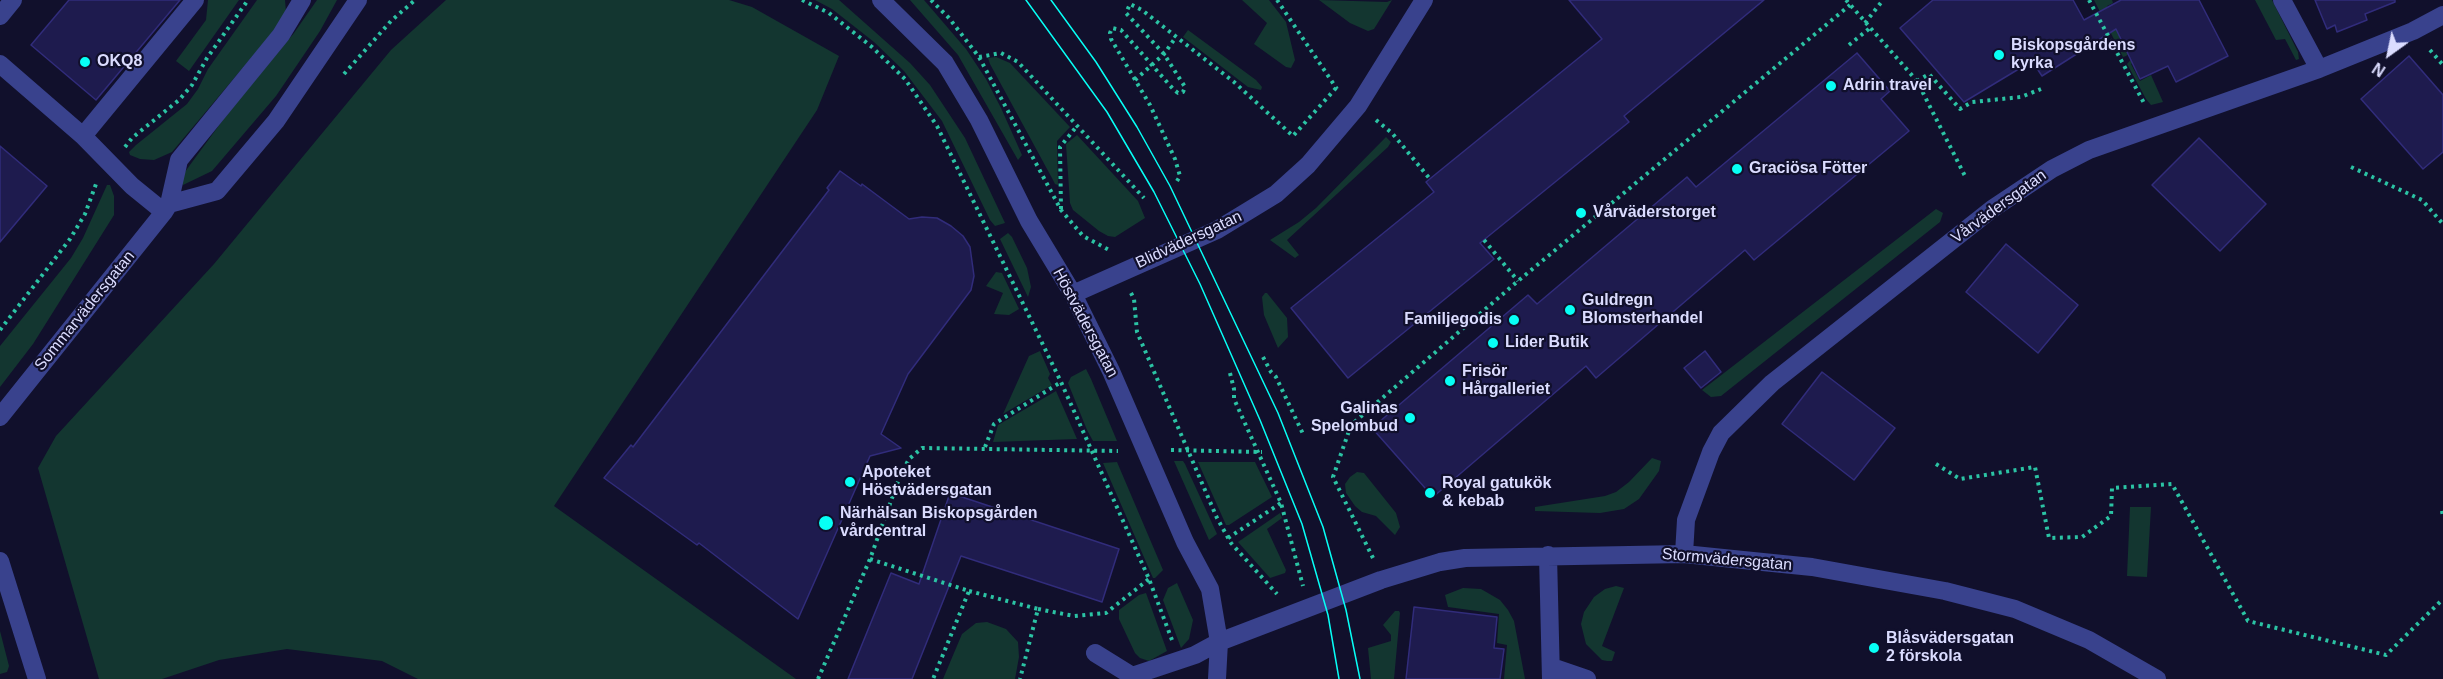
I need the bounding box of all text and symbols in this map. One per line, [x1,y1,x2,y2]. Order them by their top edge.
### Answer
north arrow [2359,24,2419,84]
place label: Biskopsgårdens kyrka [2011,36,2135,74]
marker: Biskopsgårdens kyrka [1992,48,2006,62]
place label: OKQ8 [97,52,142,72]
marker: OKQ8 [78,55,92,69]
text: N [2369,59,2388,80]
place label: Adrin travel [1843,76,1932,96]
marker: Adrin travel [1824,79,1838,93]
place label: Graciösa Fötter [1749,159,1867,179]
marker: Graciösa Fötter [1730,162,1744,176]
street label: Vårvädersgatan [1948,166,2050,248]
place label: Vårväderstorget [1593,203,1716,223]
marker: Vårväderstorget [1574,206,1588,220]
street label: Blidvädersgatan [1133,207,1245,273]
street label: Sommarvädersgatan [31,247,139,375]
street label: Höstvädersgatan [1048,265,1122,381]
place label: Guldregn Blomsterhandel [1582,291,1703,329]
marker: Guldregn Blomsterhandel [1563,303,1577,317]
place label: Familjegodis [1404,310,1502,330]
marker: Familjegodis [1507,313,1521,327]
place label: Lider Butik [1505,333,1589,353]
marker: Lider Butik [1486,336,1500,350]
place label: Frisör Hårgalleriet [1462,362,1550,400]
marker: Frisör Hårgalleriet [1443,374,1457,388]
place label: Galinas Spelombud [1311,399,1398,437]
marker: Galinas Spelombud [1403,411,1417,425]
place label: Apoteket Höstvädersgatan [862,463,992,501]
place label: Royal gatukök & kebab [1442,474,1551,512]
marker: Apoteket Höstvädersgatan [843,475,857,489]
marker: Royal gatukök & kebab [1423,486,1437,500]
place label: Närhälsan Biskopsgården vårdcentral [840,504,1037,542]
marker: Närhälsan Biskopsgården vårdcentral [817,514,835,532]
street label: Stormvädersgatan [1661,545,1793,575]
place label: Blåsvädersgatan 2 förskola [1886,629,2014,667]
marker: Blåsvädersgatan 2 förskola [1867,641,1881,655]

